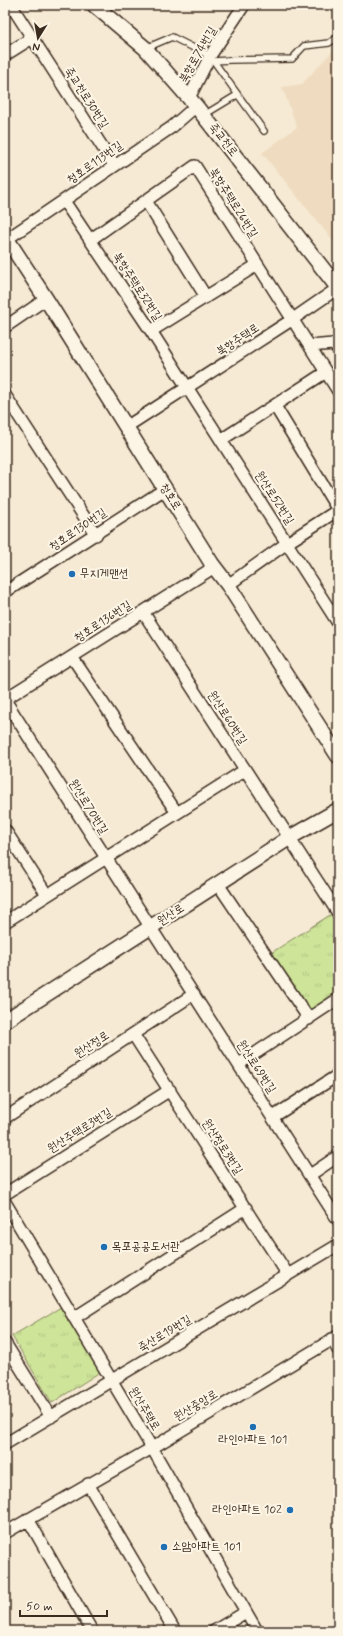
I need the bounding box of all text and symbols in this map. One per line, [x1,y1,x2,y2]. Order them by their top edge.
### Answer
north arrow [18,18,58,58]
street label: 북항로74번길 [175,24,221,86]
text: N [31,39,41,54]
street label: 죽교천로30번길 [60,64,112,132]
street label: 죽교천로 [205,120,241,160]
street label: 청호로113번길 [64,138,126,188]
street label: 북항주택로26번길 [205,165,261,241]
street label: 북항주택로32번길 [109,250,165,325]
street label: 북항주택로 [213,320,263,360]
street label: 원산로52번길 [251,468,297,528]
street label: 청호로 [156,480,184,514]
street label: 청호로130번길 [46,505,110,555]
place label: 무지게맨션 [80,566,128,582]
marker: 무지게맨션 [67,569,77,579]
street label: 청호로136번길 [71,597,135,646]
street label: 원산로60번길 [204,688,251,748]
street label: 원산로70번길 [65,776,111,838]
street label: 원산로 [154,900,188,930]
street label: 원산정로 [71,1028,113,1062]
street label: 원산로69번길 [233,1037,279,1097]
street label: 원산주택로3번길 [45,1105,115,1157]
street label: 원산정로3번길 [198,1116,246,1178]
place label: 목포공공도서관 [112,1239,180,1255]
marker: 목포공공도서관 [99,1242,109,1252]
street label: 죽산로19번길 [135,1312,195,1356]
street label: 원산주택로 [125,1384,163,1434]
street label: 원산중앙로 [171,1387,221,1425]
marker: 라인아파트 101 [248,1422,258,1432]
place label: 라인아파트 101 [219,1432,287,1448]
place label: 라인아파트 102 [213,1502,282,1518]
marker: 라인아파트 102 [285,1505,295,1515]
place label: 소암아파트 101 [172,1539,241,1555]
marker: 소암아파트 101 [159,1542,169,1552]
scale bar [20,1592,107,1618]
text: 50 m [26,1599,53,1615]

